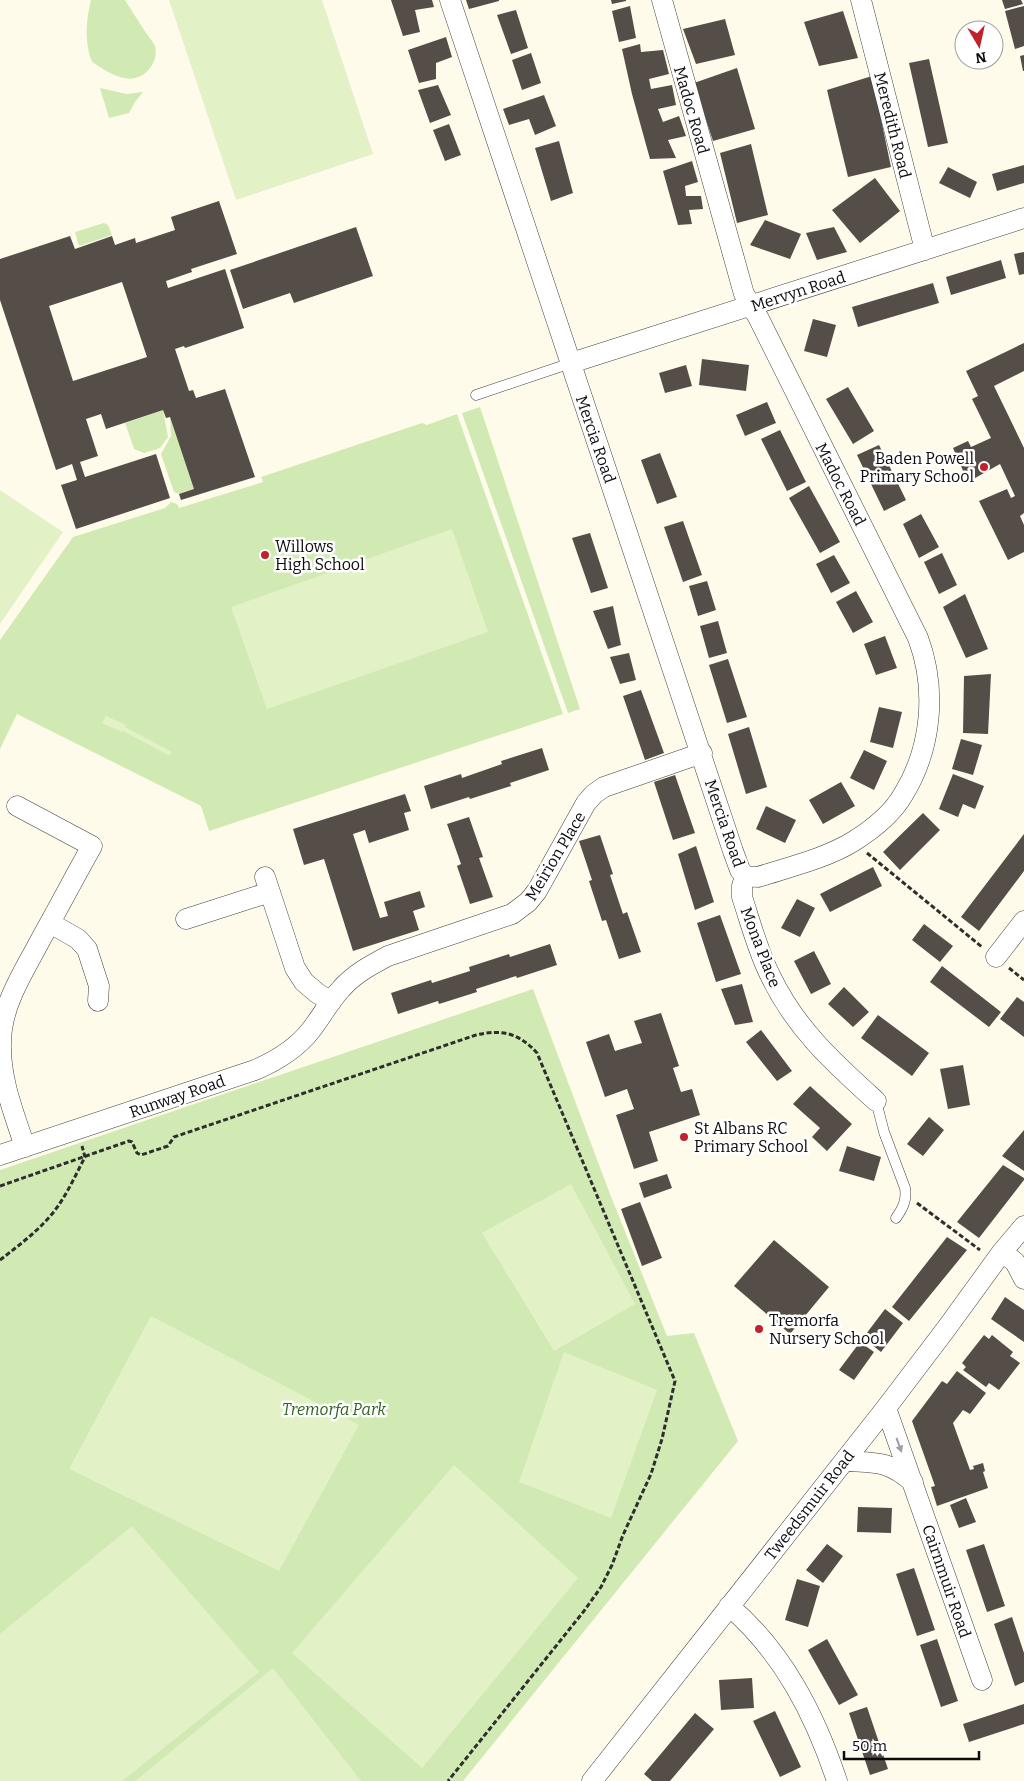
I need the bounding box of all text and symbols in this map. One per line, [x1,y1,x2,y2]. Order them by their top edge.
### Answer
north arrow [954,20,1004,70]
text: N [974,48,988,67]
street label: Madoc Road [670,64,713,157]
street label: Meredith Road [870,70,915,181]
street label: Mervyn Road [749,267,848,316]
street label: Mercia Road [572,393,620,486]
street label: Madoc Road [812,440,870,529]
place label: Baden Powell Primary School [860,449,974,486]
marker: Baden Powell Primary School [978,461,990,473]
place label: Willows High School [275,537,365,574]
marker: Willows High School [259,549,271,561]
street label: Mercia Road [701,777,749,870]
street label: Meirion Place [521,808,590,904]
street label: Mona Place [737,904,785,990]
street label: Runway Road [127,1071,228,1122]
place label: St Albans RC Primary School [694,1119,809,1156]
marker: St Albans RC Primary School [678,1131,690,1143]
place label: Tremorfa Nursery School [769,1311,884,1348]
marker: Tremorfa Nursery School [753,1323,765,1335]
park label: Tremorfa Park [282,1400,386,1419]
one-way arrow [895,1438,903,1453]
street label: Tweedsmuir Road [761,1446,858,1564]
street label: Cairnmuir Road [918,1522,975,1641]
scale bar [844,1728,979,1760]
text: 50 m [852,1737,888,1755]

